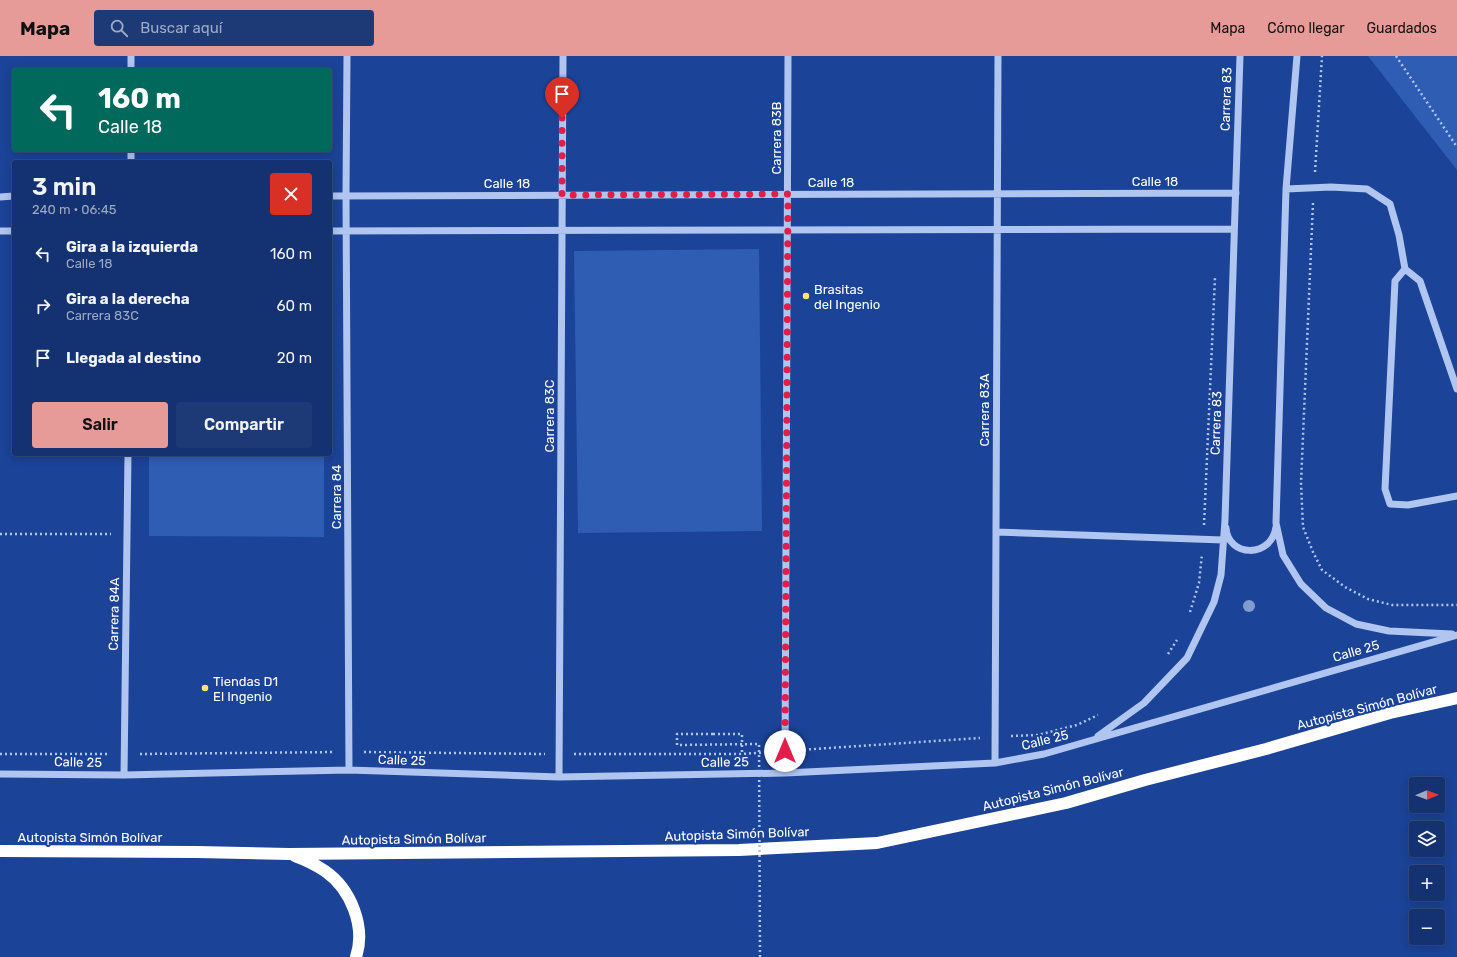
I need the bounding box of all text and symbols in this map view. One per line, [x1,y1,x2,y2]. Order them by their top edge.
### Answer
search box [94,10,374,46]
text: Mapa [20,17,70,40]
icon: search [108,17,130,39]
text: Buscar aquí [140,19,222,37]
text: Mapa [1210,20,1245,37]
text: Cómo llegar [1267,20,1345,37]
text: Guardados [1367,20,1437,37]
street label: Carrera 83 [1217,67,1235,131]
pin [545,77,579,118]
text: 160 m [98,82,181,115]
icon: arrive [551,83,573,105]
icon: left [32,84,84,136]
street label: Carrera 83B [769,102,784,174]
text: Calle 18 [98,116,162,138]
text: 3 min [32,173,96,201]
button: close [270,173,312,215]
street label: Calle 18 [1132,174,1178,189]
street label: Calle 18 [808,175,854,190]
street label: Calle 18 [484,176,530,191]
text: 240 m · 06:45 [32,202,116,217]
text: Gira a la izquierda [66,238,198,256]
icon: left [32,243,54,265]
text: 160 m [270,245,312,263]
text: Calle 18 [66,256,112,271]
place label: Brasitas del Ingenio [814,282,880,313]
text: Gira a la derecha [66,290,190,308]
marker: Brasitas del Ingenio [801,291,811,301]
icon: right [32,295,54,317]
text: 60 m [276,297,312,315]
text: Carrera 83C [66,308,139,323]
icon: arrive [32,347,54,369]
text: Llegada al destino [66,349,201,367]
text: 20 m [277,349,312,367]
street label: Carrera 83A [977,373,992,446]
street label: Carrera 83C [542,379,557,452]
street label: Carrera 83 [1207,391,1225,455]
button: Salir [32,402,168,448]
button: Compartir [176,402,312,448]
street label: Carrera 84 [329,465,344,529]
street label: Carrera 84A [106,577,122,651]
street label: Calle 25 [1331,637,1381,665]
place label: Tiendas D1 El Ingenio [213,674,278,705]
street label: Autopista Simón Bolívar [1295,681,1439,733]
marker: Tiendas D1 El Ingenio [200,683,210,693]
street label: Calle 25 [1020,727,1070,753]
position arrow [764,730,806,772]
street label: Calle 25 [378,752,427,768]
street label: Calle 25 [54,754,102,770]
street label: Calle 25 [701,754,749,770]
street label: Autopista Simón Bolívar [981,764,1125,814]
north arrow [1409,777,1445,813]
map controls [1409,777,1445,945]
button: layers [1409,821,1445,857]
street label: Autopista Simón Bolívar [664,824,810,844]
street label: Autopista Simón Bolívar [18,830,162,845]
street label: Autopista Simón Bolívar [341,830,487,848]
button: + [1409,865,1445,901]
button: − [1409,909,1445,945]

